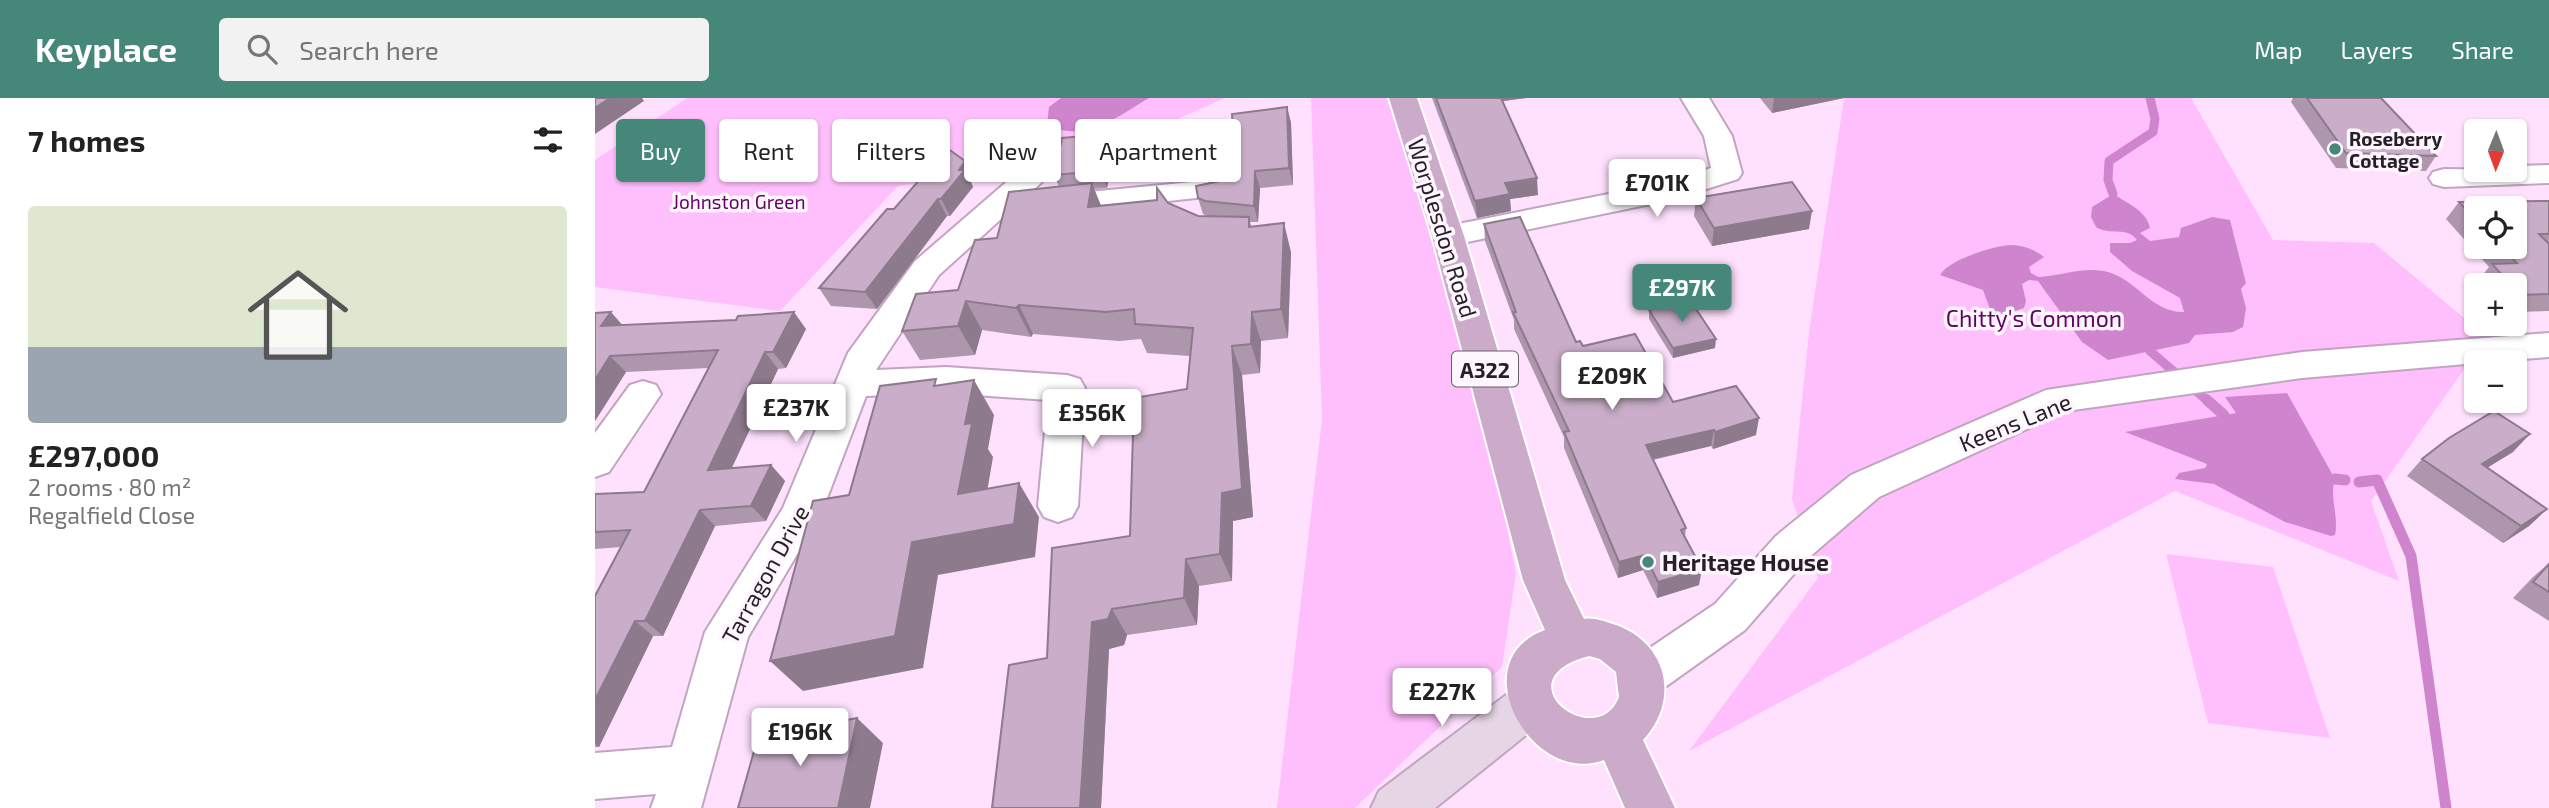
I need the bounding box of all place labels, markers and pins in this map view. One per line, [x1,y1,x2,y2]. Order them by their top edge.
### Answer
place label: Roseberry Cottage [2349,127,2442,172]
marker: Roseberry Cottage [2327,141,2343,157]
pin: £701K [1608,159,1706,219]
pin: £297K [1633,264,1731,324]
pin: £209K [1563,352,1661,412]
pin: £237K [747,384,845,444]
pin: £356K [1043,390,1141,449]
place label: Heritage House [1662,548,1829,576]
marker: Heritage House [1640,554,1656,570]
pin: £227K [1393,668,1491,728]
pin: £196K [751,708,849,768]

